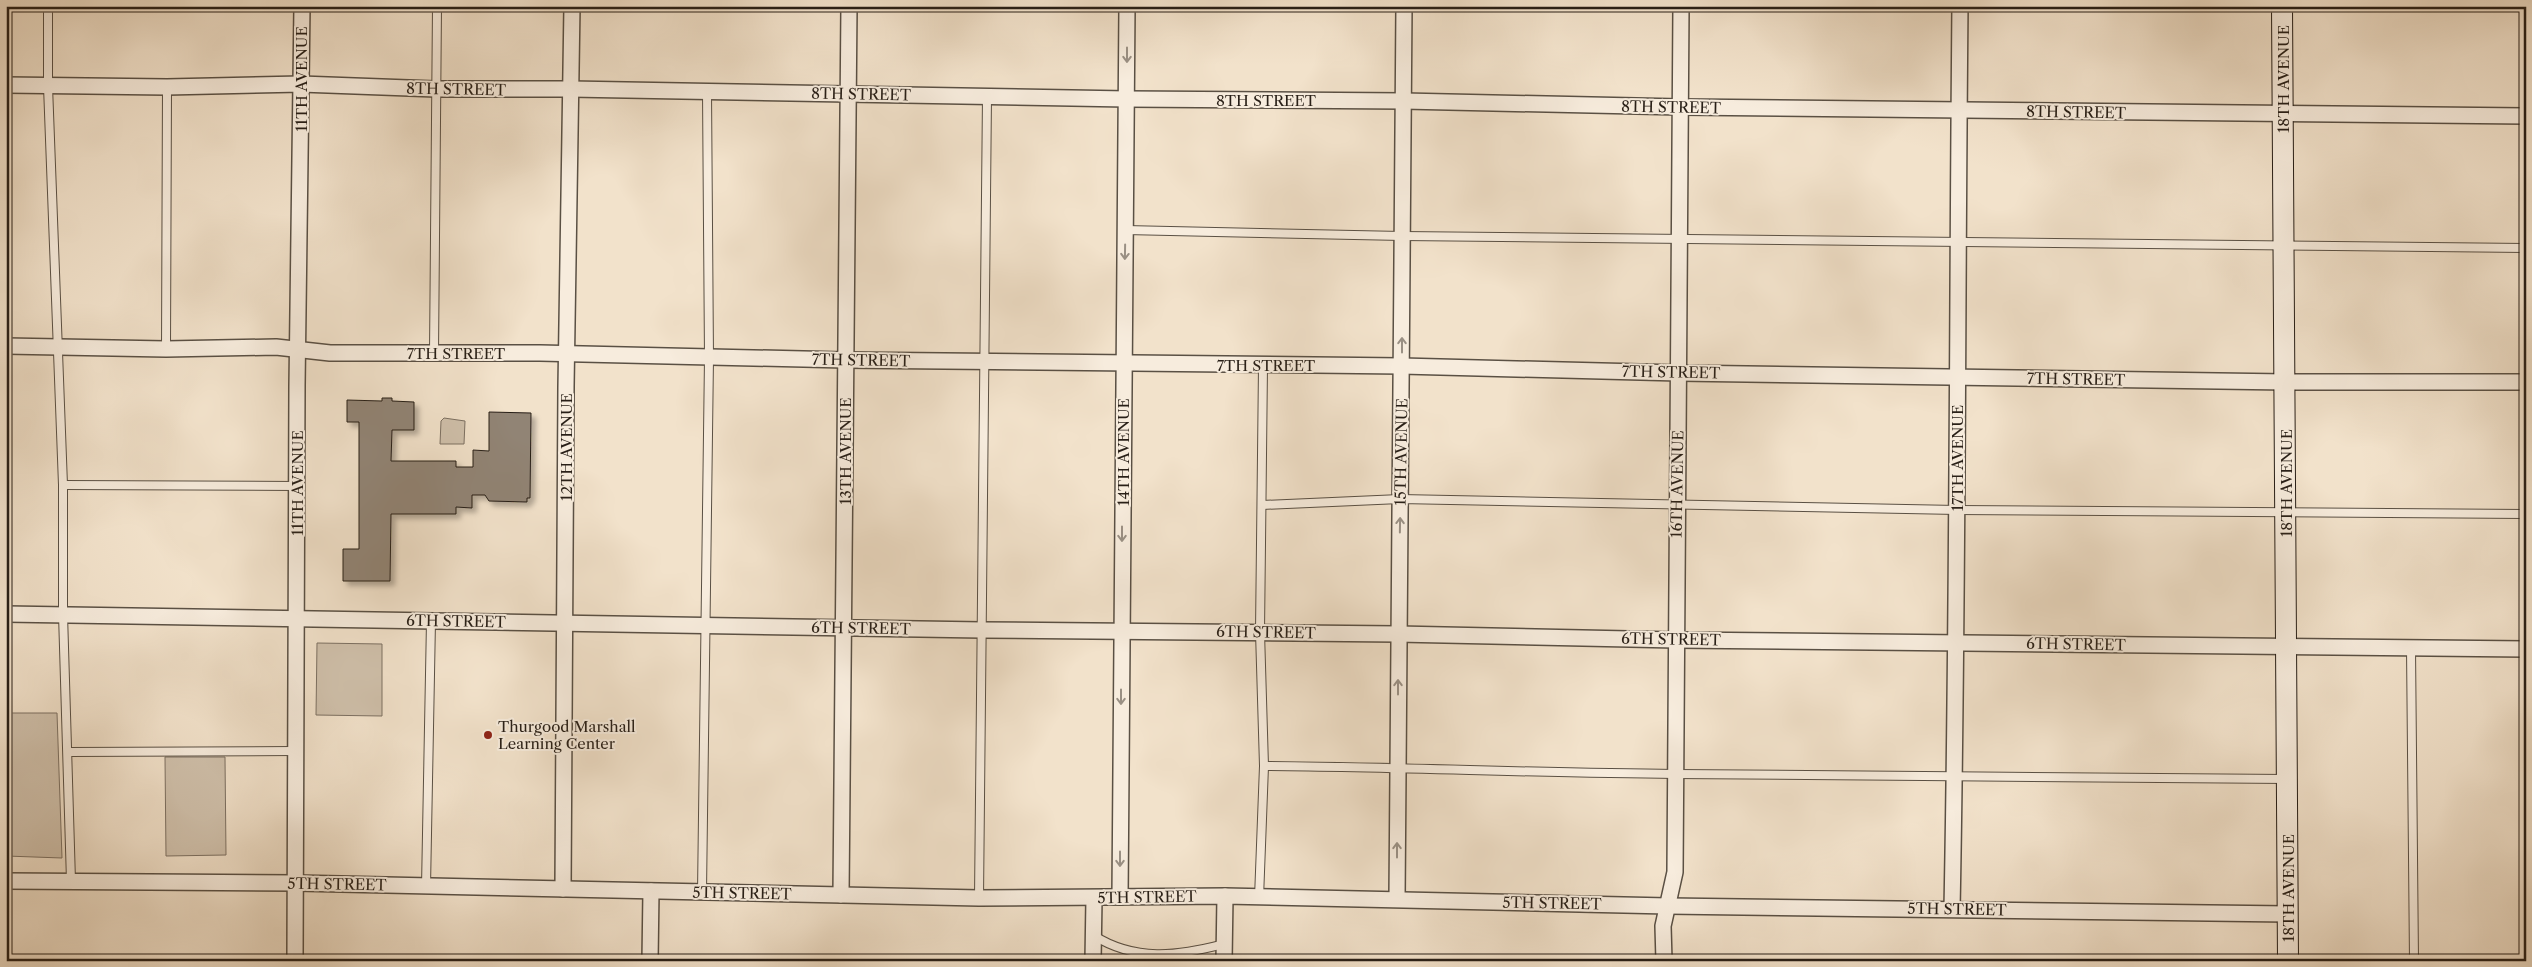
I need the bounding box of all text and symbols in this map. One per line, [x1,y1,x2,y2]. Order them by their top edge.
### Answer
street label: 18TH AVENUE [2274,25,2293,133]
street label: 11TH AVENUE [292,26,311,132]
one-way arrow [1122,46,1132,63]
street label: 8TH STREET [406,79,507,99]
street label: 8TH STREET [811,84,912,104]
street label: 8TH STREET [1216,91,1317,110]
street label: 8TH STREET [1621,97,1722,117]
street label: 8TH STREET [2026,102,2127,122]
one-way arrow [1120,244,1130,260]
one-way arrow [1397,337,1407,354]
street label: 7TH STREET [407,344,506,363]
street label: 7TH STREET [812,350,911,370]
street label: 7TH STREET [1217,356,1316,375]
street label: 7TH STREET [1622,362,1721,382]
street label: 7TH STREET [2027,369,2126,389]
street label: 12TH AVENUE [557,393,576,501]
street label: 13TH AVENUE [836,397,855,505]
street label: 14TH AVENUE [1114,398,1133,506]
street label: 15TH AVENUE [1391,398,1411,506]
street label: 17TH AVENUE [1948,405,1967,511]
street label: 18TH AVENUE [2277,429,2296,537]
street label: 11TH AVENUE [288,430,307,536]
street label: 16TH AVENUE [1667,430,1687,538]
one-way arrow [1395,517,1405,534]
one-way arrow [1117,526,1127,542]
street label: 6TH STREET [406,611,507,631]
street label: 6TH STREET [811,618,912,638]
street label: 6TH STREET [1216,622,1317,642]
street label: 6TH STREET [1621,629,1722,649]
street label: 6TH STREET [2026,634,2127,654]
one-way arrow [1393,680,1403,696]
one-way arrow [1116,688,1126,705]
place label: Thurgood Marshall Learning Center [498,717,636,753]
marker: Thurgood Marshall Learning Center [482,729,494,741]
street label: 18TH AVENUE [2279,834,2298,942]
one-way arrow [1392,842,1402,858]
one-way arrow [1115,851,1125,867]
street label: 5TH STREET [287,874,388,894]
street label: 5TH STREET [692,883,793,903]
street label: 5TH STREET [1097,887,1198,907]
street label: 5TH STREET [1502,893,1603,913]
street label: 5TH STREET [1907,899,2008,919]

